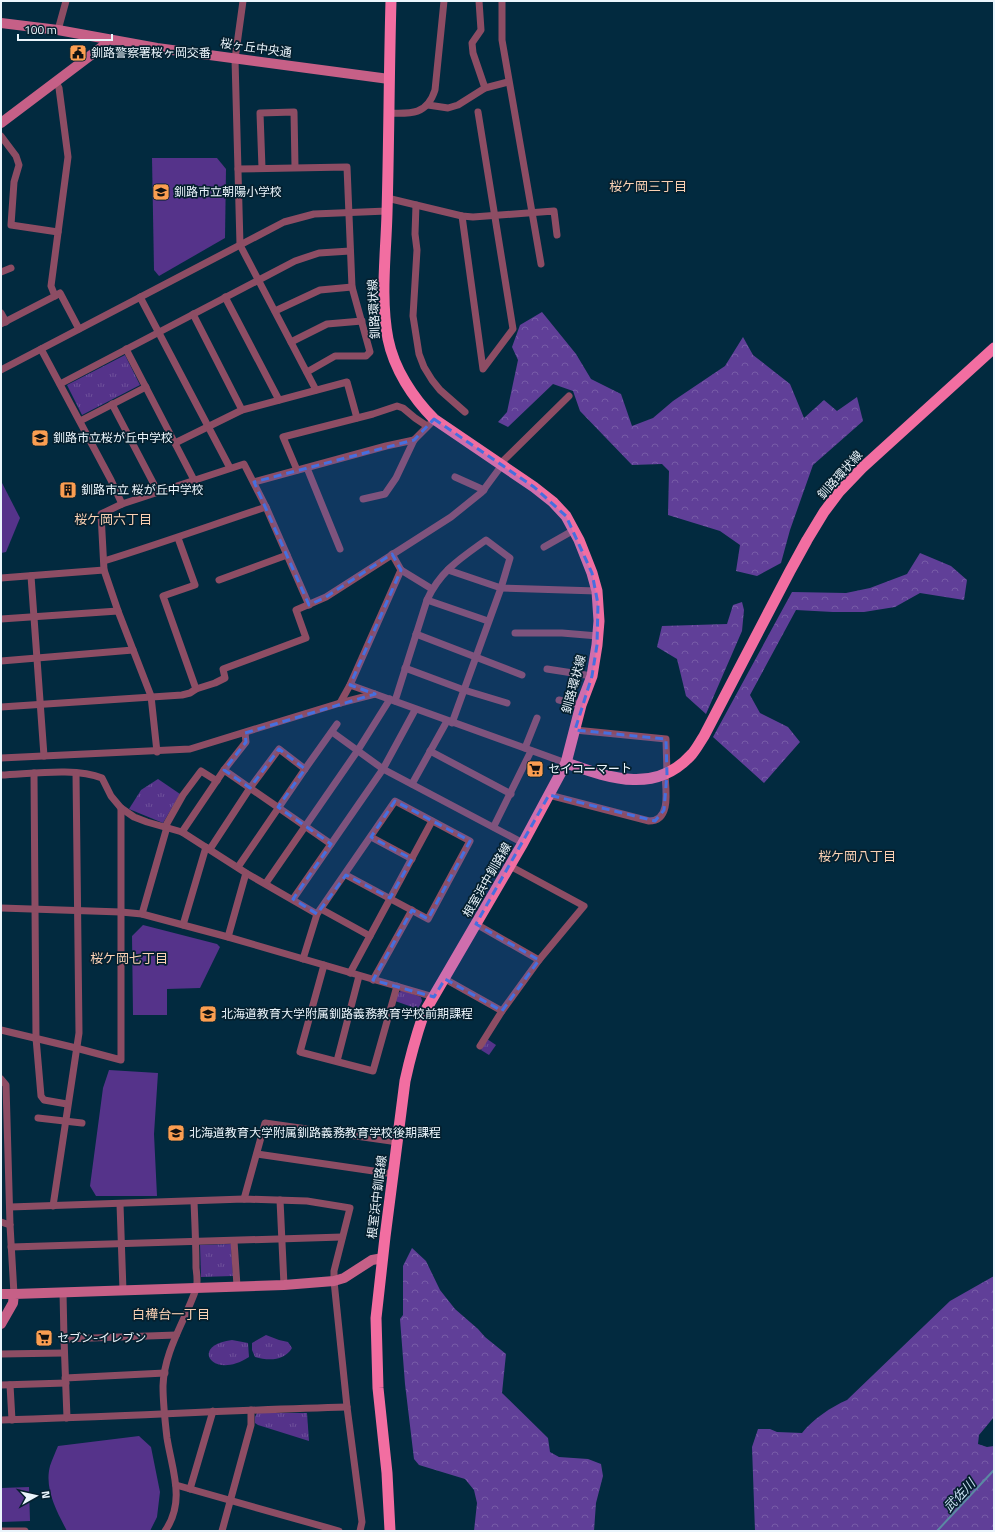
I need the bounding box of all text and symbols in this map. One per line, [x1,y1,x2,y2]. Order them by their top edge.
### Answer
scale bar [18,16,112,42]
text: 100 m [24,20,57,39]
street label: 桜ヶ丘中央通 [219,33,293,62]
public building icon: 釧路警察署桜ヶ岡交番 [68,43,88,63]
place label: 釧路警察署桜ヶ岡交番 [91,43,211,62]
district label: 桜ケ岡三丁目 [609,176,687,196]
school or university icon: 釧路市立朝陽小学校 [151,182,171,202]
place label: 釧路市立朝陽小学校 [174,182,282,201]
street label: 釧路環状線 [362,279,385,339]
school or university icon: 釧路市立桜が丘中学校 [30,428,50,448]
place label: 釧路市立桜が丘中学校 [53,428,173,447]
street label: 釧路環状線 [812,446,867,503]
building icon: 釧路市立 桜が丘中学校 [58,480,78,500]
place label: 釧路市立 桜が丘中学校 [81,480,204,499]
district label: 桜ケ岡六丁目 [74,509,152,529]
street label: 釧路環状線 [557,652,590,715]
supermarket icon: セイコーマート [525,759,545,779]
place label: セイコーマート [548,759,632,778]
street label: 根室浜中釧路線 [457,839,516,921]
district label: 桜ケ岡八丁目 [818,846,896,866]
district label: 桜ケ岡七丁目 [90,948,168,968]
school or university icon: 北海道教育大学附属釧路義務教育学校前期課程 [198,1004,218,1024]
place label: 北海道教育大学附属釧路義務教育学校前期課程 [221,1004,473,1023]
school or university icon: 北海道教育大学附属釧路義務教育学校後期課程 [166,1123,186,1143]
place label: 北海道教育大学附属釧路義務教育学校後期課程 [189,1123,441,1142]
street label: 根室浜中釧路線 [362,1154,391,1240]
district label: 白樺台一丁目 [132,1304,210,1324]
supermarket icon: セブン-イレブン [34,1328,54,1348]
place label: セブン-イレブン [57,1328,146,1347]
water label: 武佐川 [938,1472,981,1516]
north arrow [16,1476,56,1516]
text: N [37,1490,54,1499]

